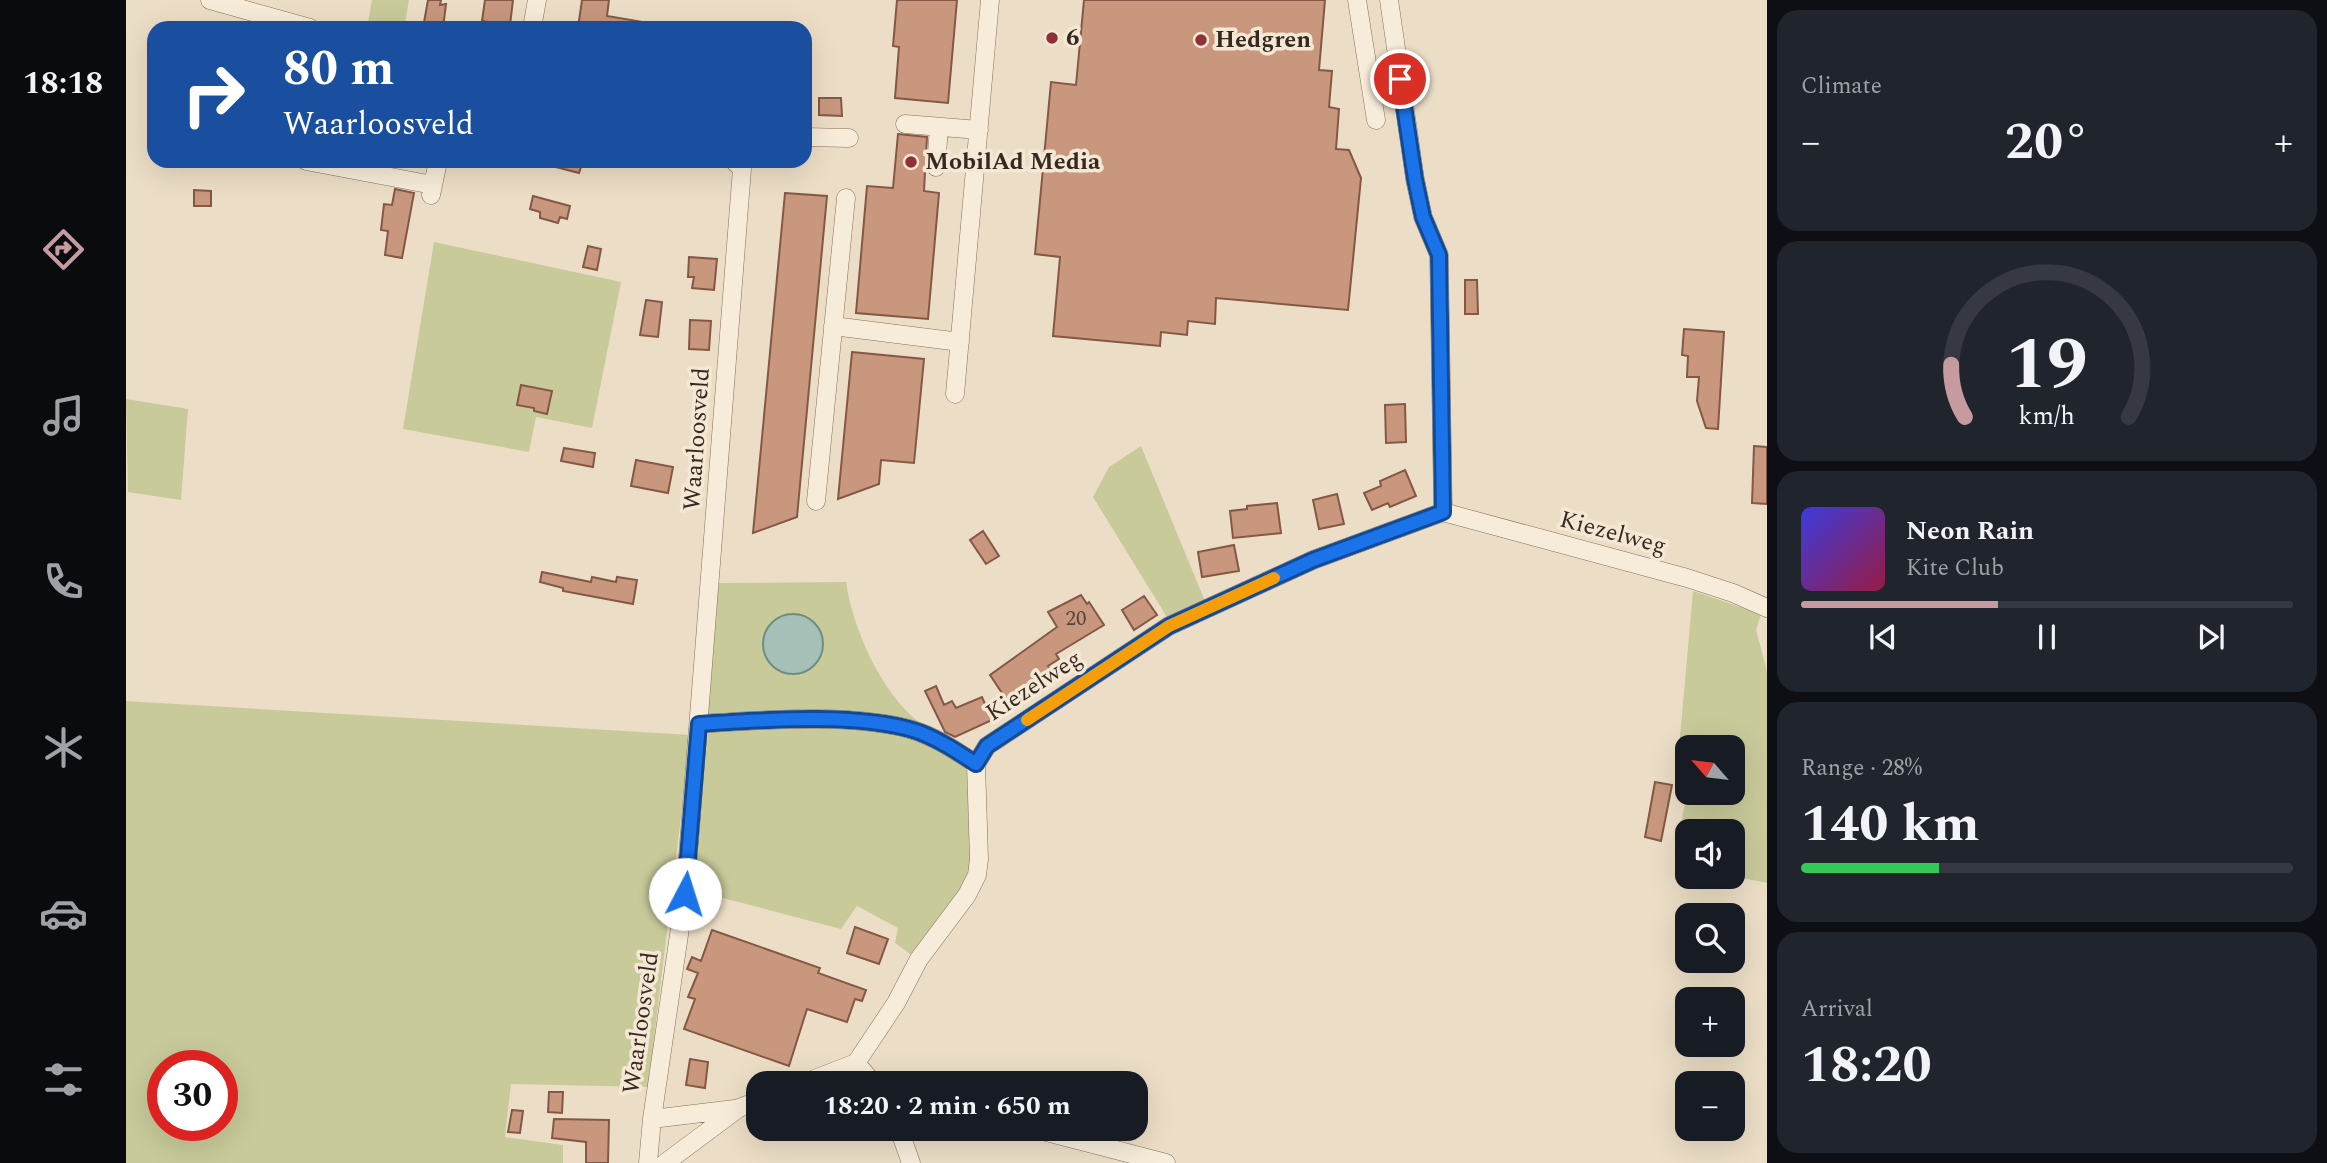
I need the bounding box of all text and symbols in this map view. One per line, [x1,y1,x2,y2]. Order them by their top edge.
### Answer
place label: 6 [1066,20,1079,56]
place label: Hedgren [1215,22,1311,58]
marker: 6 [1044,30,1060,46]
text: 80 m [283,32,394,107]
marker: Hedgren [1193,32,1209,48]
icon: right [168,49,259,140]
pin [1370,49,1430,109]
text: 18:18 [23,59,103,108]
icon: arrive [1381,60,1419,98]
text: Climate [1801,69,1882,104]
text: Waarloosveld [283,100,474,149]
text: 20° [2005,103,2089,182]
text: − [1801,114,1820,172]
text: + [2274,114,2293,172]
place label: MobilAd Media [925,144,1101,180]
marker: MobilAd Media [903,154,919,170]
icon: directions [39,225,88,274]
text: 19 [2006,310,2088,421]
street label: Waarloosveld [674,366,720,512]
icon: music [39,391,88,440]
text: km/h [2019,398,2075,436]
street label: Kiezelweg [1556,502,1670,564]
text: Neon Rain [1906,511,2034,551]
text: Kite Club [1906,551,2004,586]
icon: phone [39,557,88,606]
house number: 20 [1066,603,1087,635]
icon: previous [1864,618,1902,656]
icon: pause [2028,618,2066,656]
icon: next [2192,618,2230,656]
street label: Kiezelweg [979,641,1089,731]
icon: climate [39,723,88,772]
north arrow [1675,735,1745,805]
map controls [1675,735,1745,1141]
text: Range · 28% [1801,751,1922,786]
text: 140 km [1801,785,1980,864]
button: sound [1675,819,1745,889]
position arrow [648,857,722,931]
icon: car [39,889,88,938]
button: search [1675,903,1745,973]
street label: Waarloosveld [613,950,669,1096]
button: + [1675,987,1745,1057]
text: Arrival [1801,992,1873,1027]
text: 18:20 [1801,1026,1932,1105]
speed limit sign: 30 [147,1050,238,1141]
icon: filters [39,1055,88,1104]
button: − [1675,1071,1745,1141]
text: 18:20 · 2 min · 650 m [823,1086,1071,1126]

